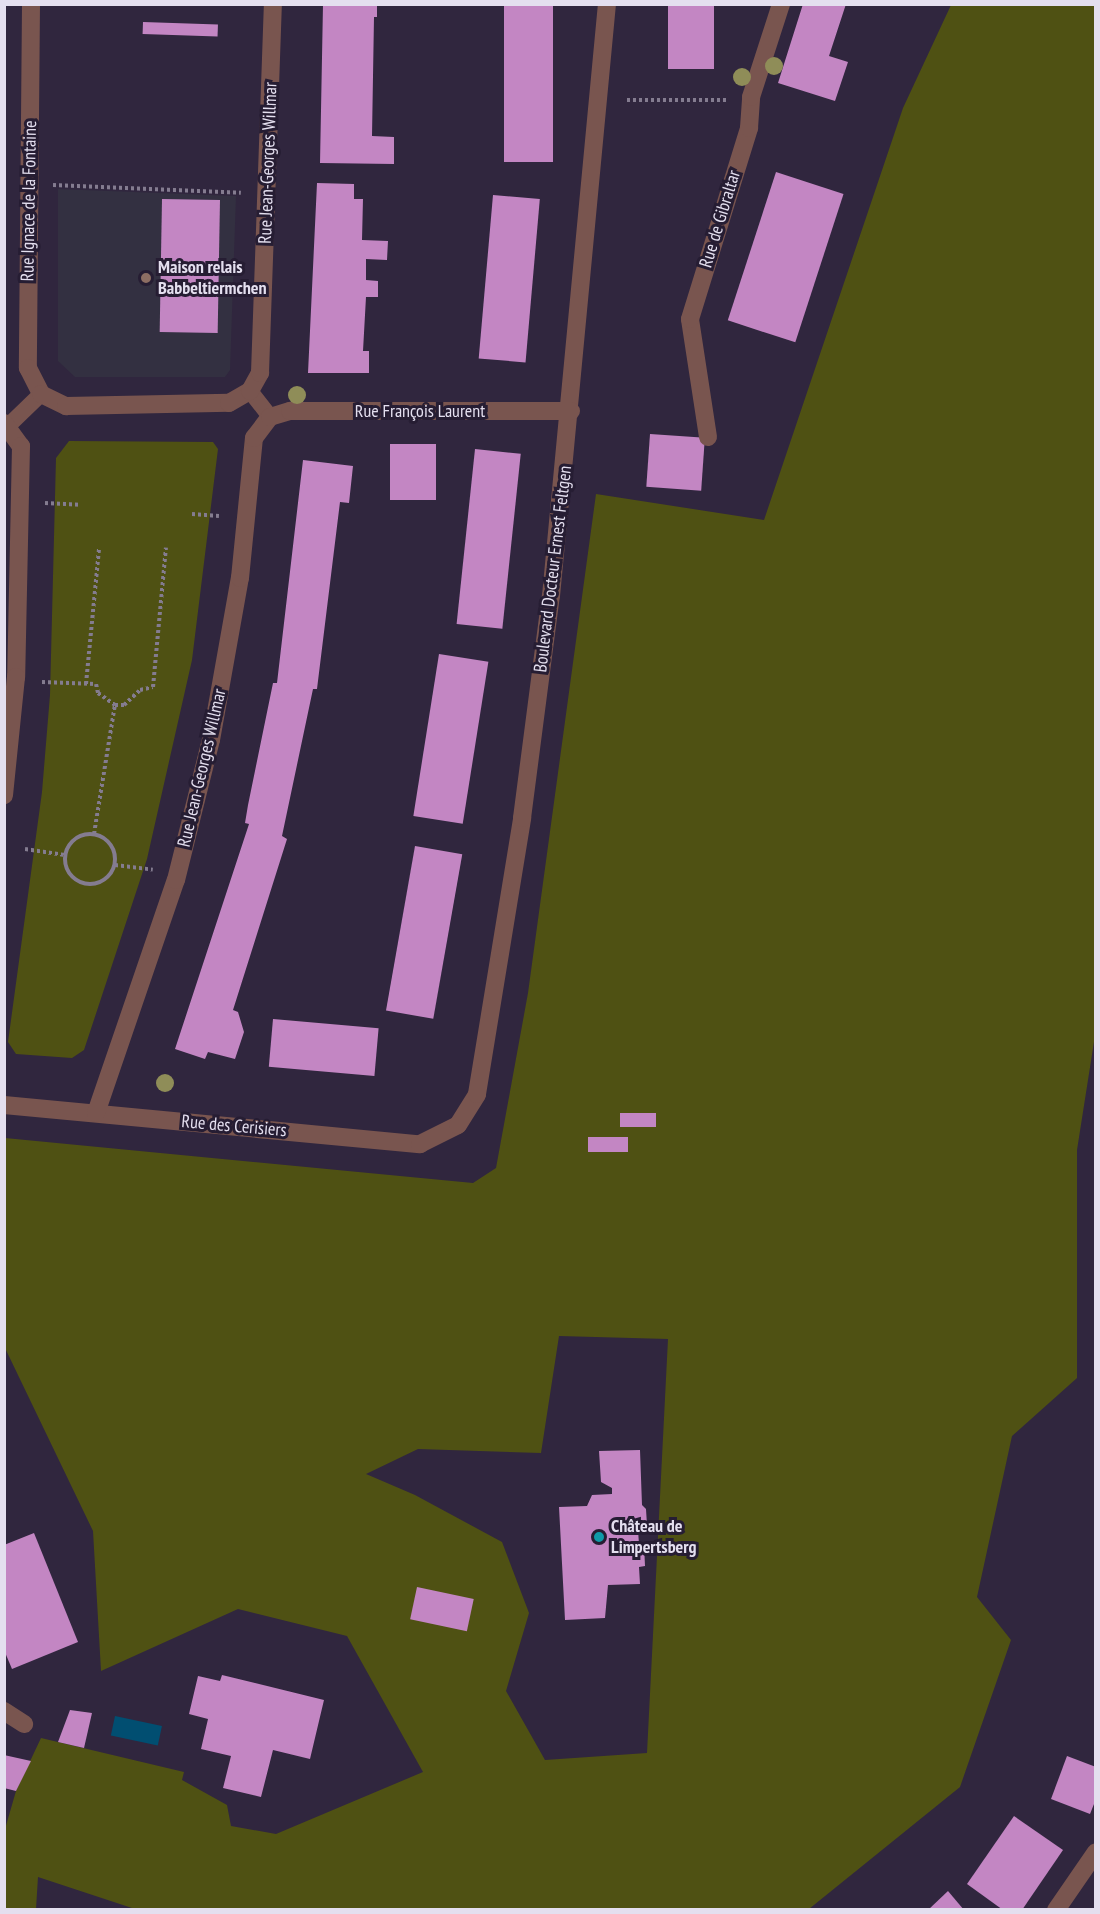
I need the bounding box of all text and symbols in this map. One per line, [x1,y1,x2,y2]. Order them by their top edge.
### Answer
street label: Rue Jean-Georges Willmar [254,82,282,244]
street label: Rue Ignace de la Fontaine [17,120,41,282]
street label: Rue de Gibraltar [695,168,745,270]
place label: Maison relais Babbeltiermchen [158,257,267,300]
marker: Maison relais Babbeltiermchen [139,271,153,285]
street label: Rue François Laurent [355,400,485,422]
street label: Boulevard Docteur Ernest Feltgen [530,464,576,674]
street label: Rue Jean-Georges Willmar [173,687,231,849]
street label: Rue des Cerisiers [181,1111,287,1141]
place label: Château de Limpertsberg [611,1516,697,1558]
marker: Château de Limpertsberg [592,1530,606,1544]

